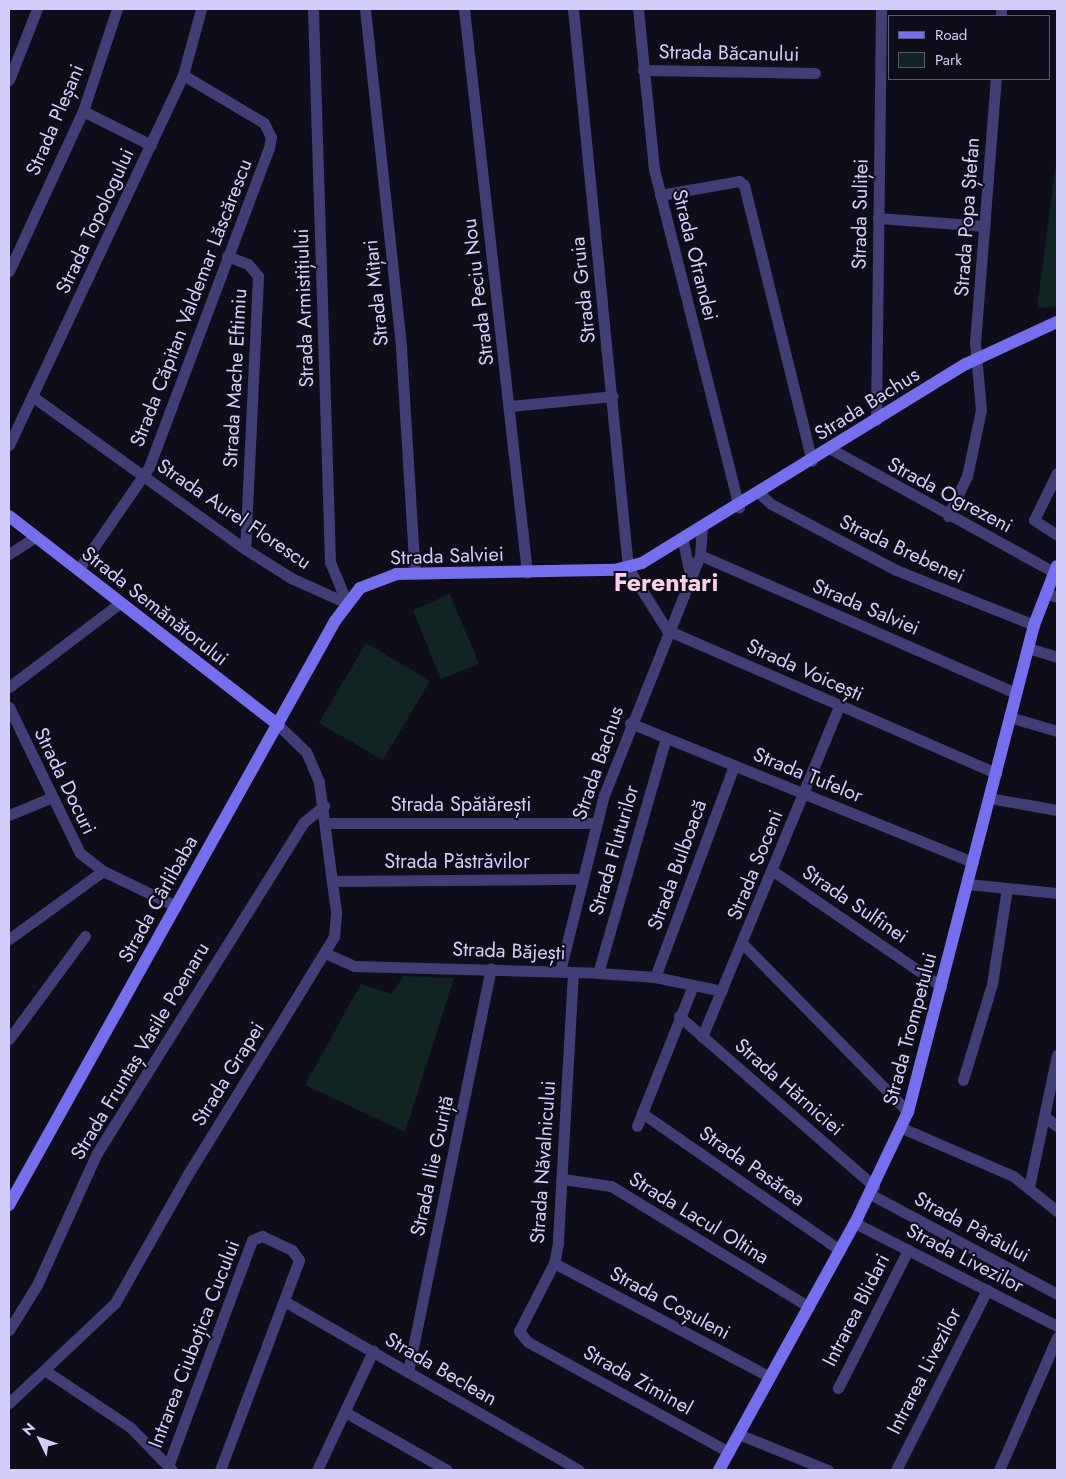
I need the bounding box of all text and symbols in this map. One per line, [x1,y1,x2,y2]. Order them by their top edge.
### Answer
legend [888,15,1051,80]
text: Road [935,24,967,46]
street label: Strada Băcanului [659,40,799,66]
text: Park [935,49,962,71]
street label: Strada Pleșani [21,61,89,179]
street label: Strada Popa Ștefan [949,137,985,297]
street label: Strada Topologului [51,145,139,297]
street label: Strada Căpitan Valdemar Lăscărescu [125,156,257,450]
street label: Strada Suliței [847,158,873,270]
street label: Strada Ofrandei [667,187,723,323]
street label: Strada Peciu Nou [457,217,499,367]
street label: Strada Armistițiului [289,228,319,388]
street label: Strada Gruia [565,236,601,344]
street label: Strada Mițari [358,238,394,348]
street label: Strada Mache Eftimiu [218,288,252,468]
street label: Strada Bachus [810,362,924,446]
street label: Strada Ogrezeni [883,452,1017,538]
street label: Strada Aurel Florescu [152,454,316,574]
street label: Strada Brebenei [836,510,968,588]
street label: Strada Semănătorului [77,541,233,671]
street label: Strada Salviei [390,542,504,570]
district label: Ferentari [614,567,718,597]
street label: Strada Salviei [809,574,923,640]
street label: Strada Voicești [743,634,867,706]
street label: Strada Bachus [567,703,629,823]
street label: Strada Docuri [29,724,101,838]
street label: Strada Tufelor [750,742,866,808]
street label: Strada Fluturilor [584,782,644,918]
street label: Strada Spătărești [391,792,531,816]
street label: Strada Bulboacă [642,797,712,933]
street label: Strada Soceni [722,806,788,924]
street label: Strada Cârlibaba [113,831,203,967]
street label: Strada Păstrăvilor [384,849,530,873]
street label: Strada Sulfinei [798,860,912,948]
street label: Strada Băjești [452,937,566,965]
street label: Strada Fruntaș Vasile Poenaru [66,938,214,1164]
street label: Strada Trompetului [878,950,942,1108]
street label: Strada Grapei [187,1018,269,1130]
street label: Strada Hărniciei [730,1033,848,1141]
street label: Strada Năvalnicului [525,1080,561,1244]
street label: Strada Ilie Guriță [405,1094,459,1238]
street label: Strada Pasărea [695,1121,809,1211]
street label: Strada Lacul Oltina [625,1167,773,1269]
street label: Strada Pârâului [910,1187,1034,1267]
street label: Strada Livezilor [902,1218,1028,1298]
street label: Intrarea Ciuboțica Cucului [143,1237,245,1451]
street label: Intrarea Blidari [817,1250,895,1370]
street label: Strada Coșuleni [606,1261,734,1345]
street label: Intrarea Livezilor [882,1304,966,1438]
street label: Strada Beclean [381,1327,501,1411]
street label: Strada Ziminel [579,1340,697,1420]
north arrow [15,1414,65,1464]
text: N [18,1418,40,1440]

